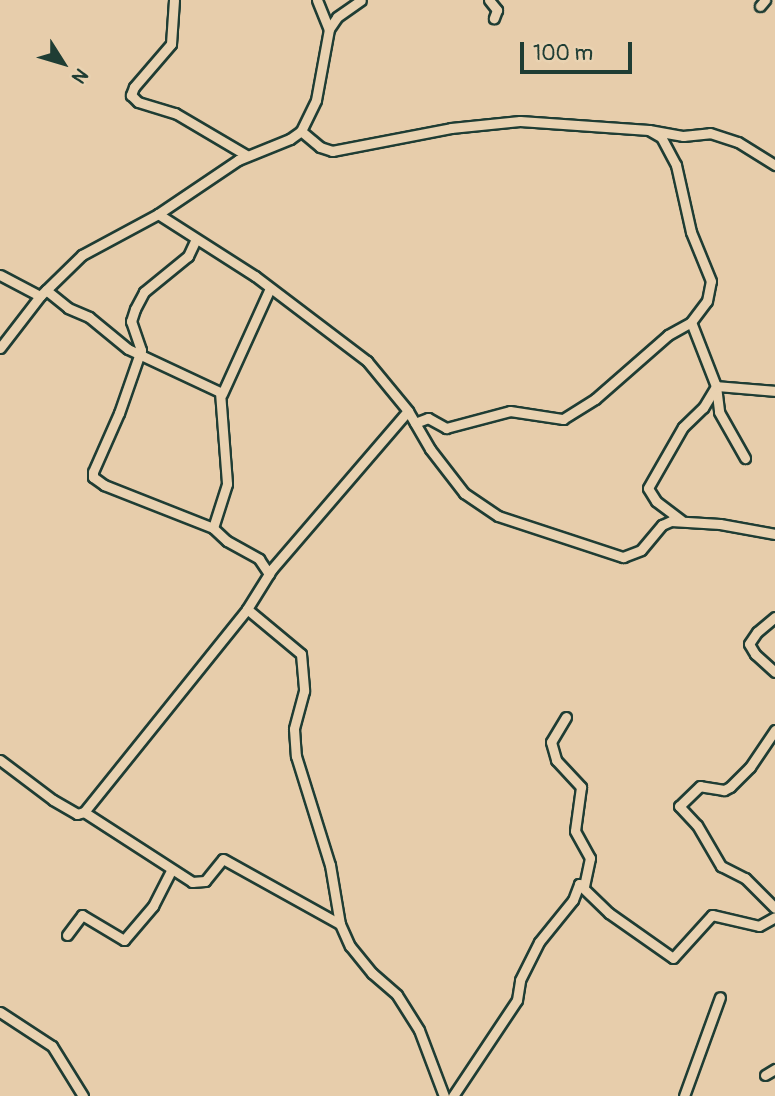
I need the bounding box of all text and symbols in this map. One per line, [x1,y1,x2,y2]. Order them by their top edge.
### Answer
north arrow [28,28,98,98]
scale bar [523,28,635,72]
text: 100 m [533,40,593,67]
text: N [66,63,93,88]

